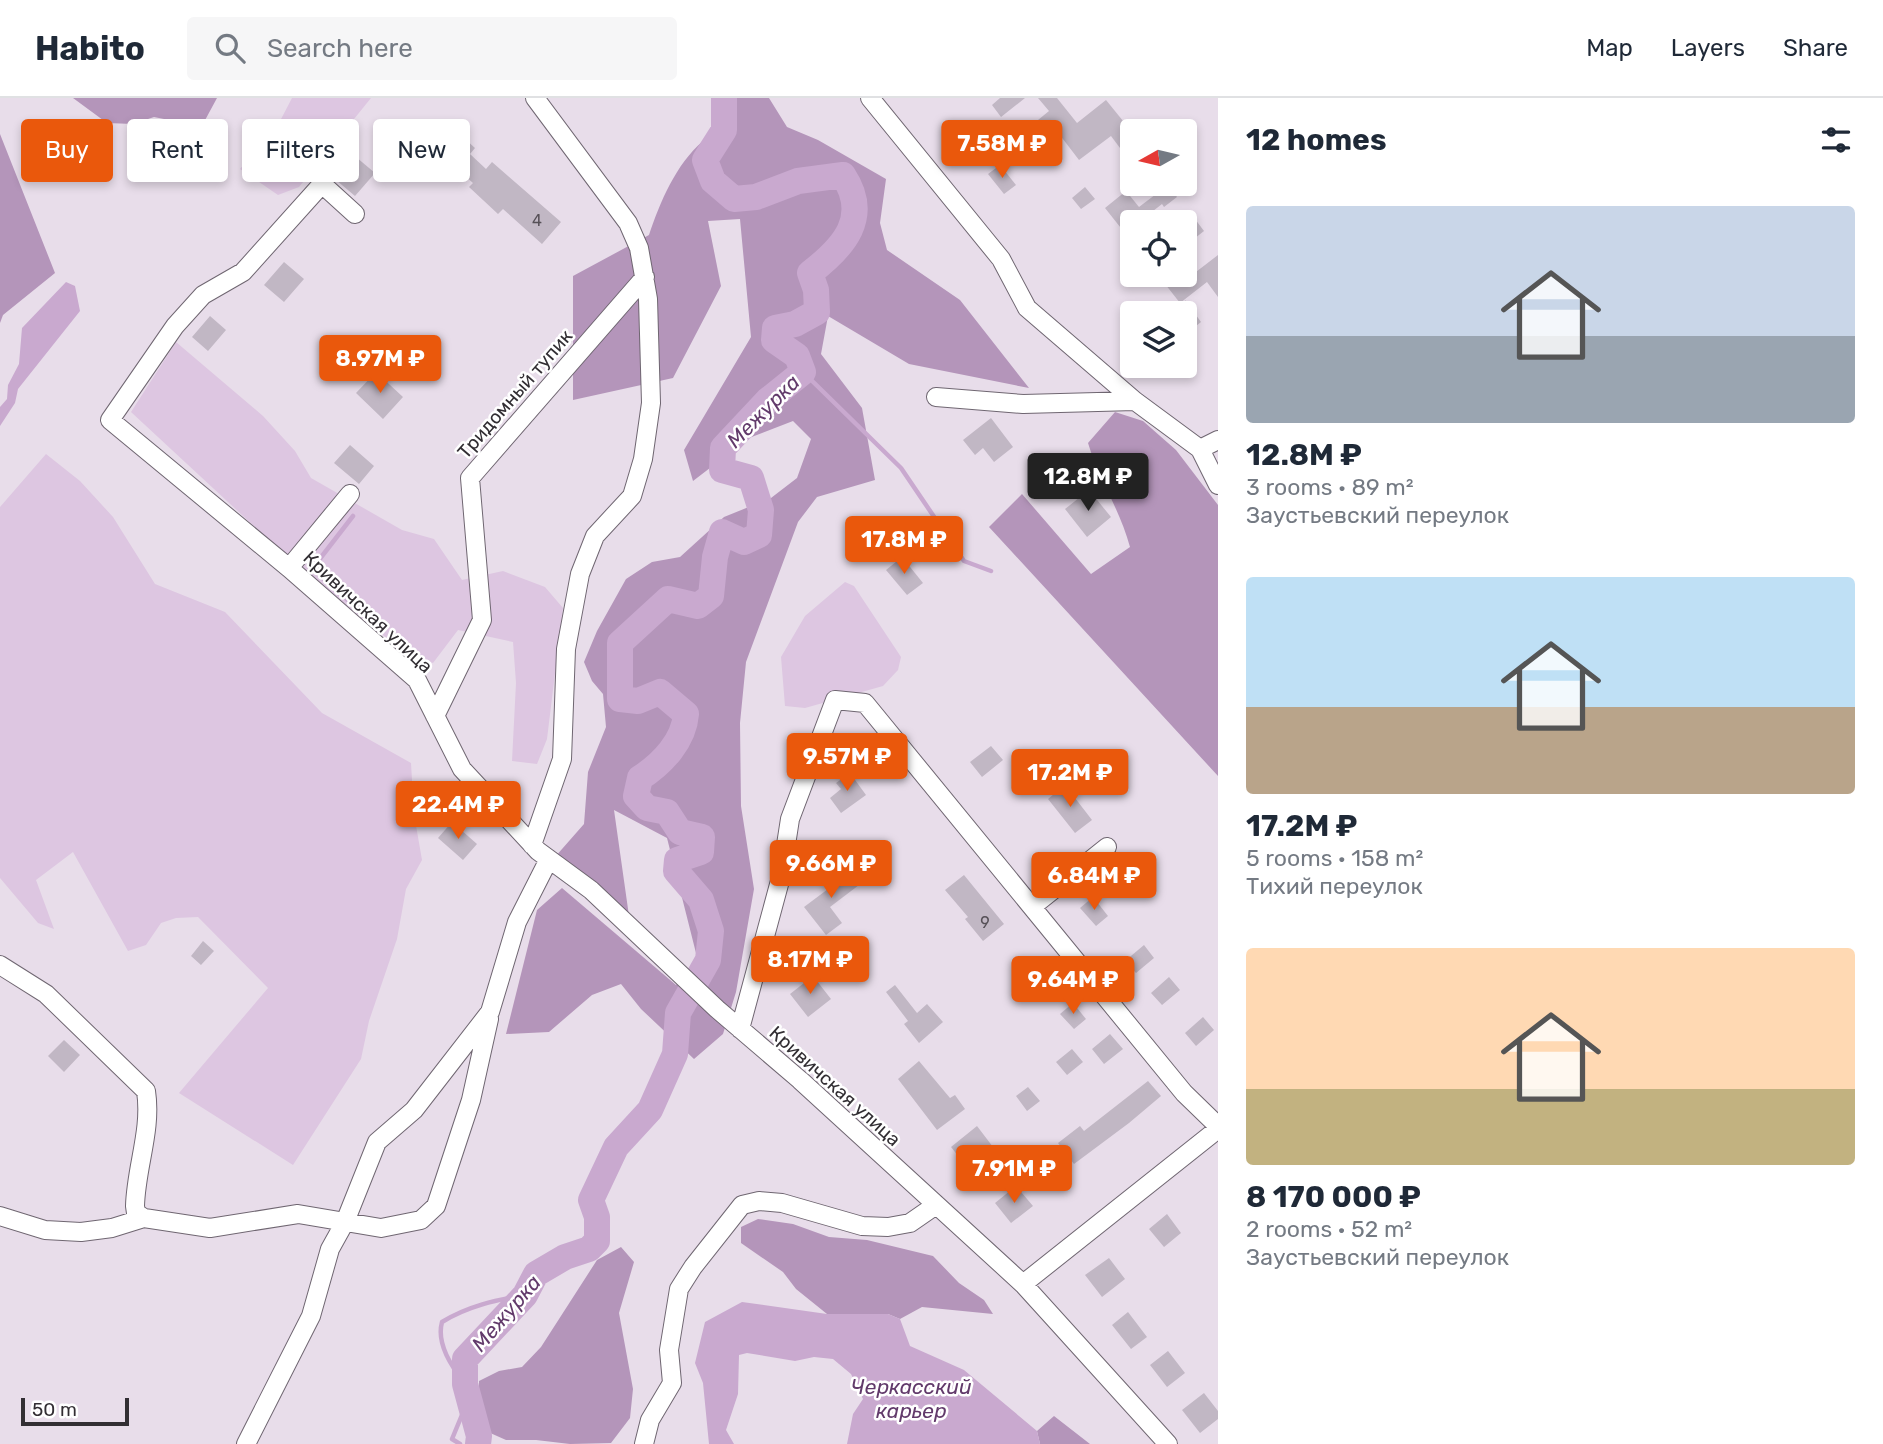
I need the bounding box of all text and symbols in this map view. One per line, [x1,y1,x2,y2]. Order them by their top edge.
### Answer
search box [187,17,677,80]
text: Habito [35,29,145,68]
icon: search [211,29,249,67]
text: Search here [267,33,413,64]
text: Map [1586,34,1633,62]
text: Layers [1671,34,1745,62]
text: Share [1783,34,1848,62]
chip: Buy [21,119,113,182]
chip: Rent [127,119,228,182]
chip: Filters [242,119,359,182]
chip: New [373,119,470,182]
north arrow [1120,119,1197,196]
map controls [1120,119,1197,378]
pin: 7.58M ₽ [937,120,1067,180]
icon: filters [1817,121,1855,159]
text: 12 homes [1246,122,1387,158]
text: 7.58M ₽ [957,129,1047,157]
button: locate [1120,210,1197,287]
house number: 4 [532,211,542,230]
icon: home [1488,252,1614,378]
button: layers [1120,301,1197,378]
street label: Тридомный тупик [453,325,577,463]
pin: 8.97M ₽ [315,336,445,395]
text: 8.97M ₽ [335,344,425,372]
water label: Межурка [721,369,805,453]
text: 12.8M ₽ [1246,437,1362,473]
pin: 12.8M ₽ [1023,454,1153,513]
text: 12.8M ₽ [1044,462,1132,490]
text: 3 rooms · 89 m² [1246,473,1414,501]
text: Заустьевский переулок [1246,501,1509,529]
pin: 17.8M ₽ [839,517,969,576]
text: 17.8M ₽ [861,525,947,553]
street label: Кривичская улица [299,546,437,678]
icon: home [1488,623,1614,749]
pin: 9.57M ₽ [782,734,912,793]
text: 9.57M ₽ [803,742,891,770]
pin: 17.2M ₽ [1005,750,1135,809]
text: 17.2M ₽ [1027,758,1113,786]
pin: 22.4M ₽ [393,782,523,841]
text: 22.4M ₽ [412,790,504,818]
text: 17.2M ₽ [1246,808,1357,844]
pin: 9.66M ₽ [766,840,896,900]
text: 5 rooms · 158 m² [1246,844,1423,872]
text: 9.66M ₽ [786,849,876,877]
pin: 6.84M ₽ [1029,852,1159,912]
text: 6.84M ₽ [1047,861,1141,889]
text: Тихий переулок [1246,872,1423,900]
house number: 9 [980,913,990,932]
pin: 8.17M ₽ [745,936,875,996]
text: 8.17M ₽ [767,945,853,973]
pin: 9.64M ₽ [1008,956,1138,1016]
text: 9.64M ₽ [1027,965,1119,993]
icon: home [1488,994,1614,1120]
street label: Кривичская улица [765,1021,905,1151]
pin: 7.91M ₽ [949,1146,1079,1205]
text: 7.91M ₽ [972,1154,1056,1182]
text: 8 170 000 ₽ [1246,1179,1421,1215]
text: 2 rooms · 52 m² [1246,1215,1412,1243]
text: Заустьевский переулок [1246,1243,1509,1271]
water label: Межурка [466,1270,546,1356]
water label: Черкасский карьер [850,1374,972,1423]
scale bar [21,1395,130,1427]
text: 50 m [32,1398,77,1421]

